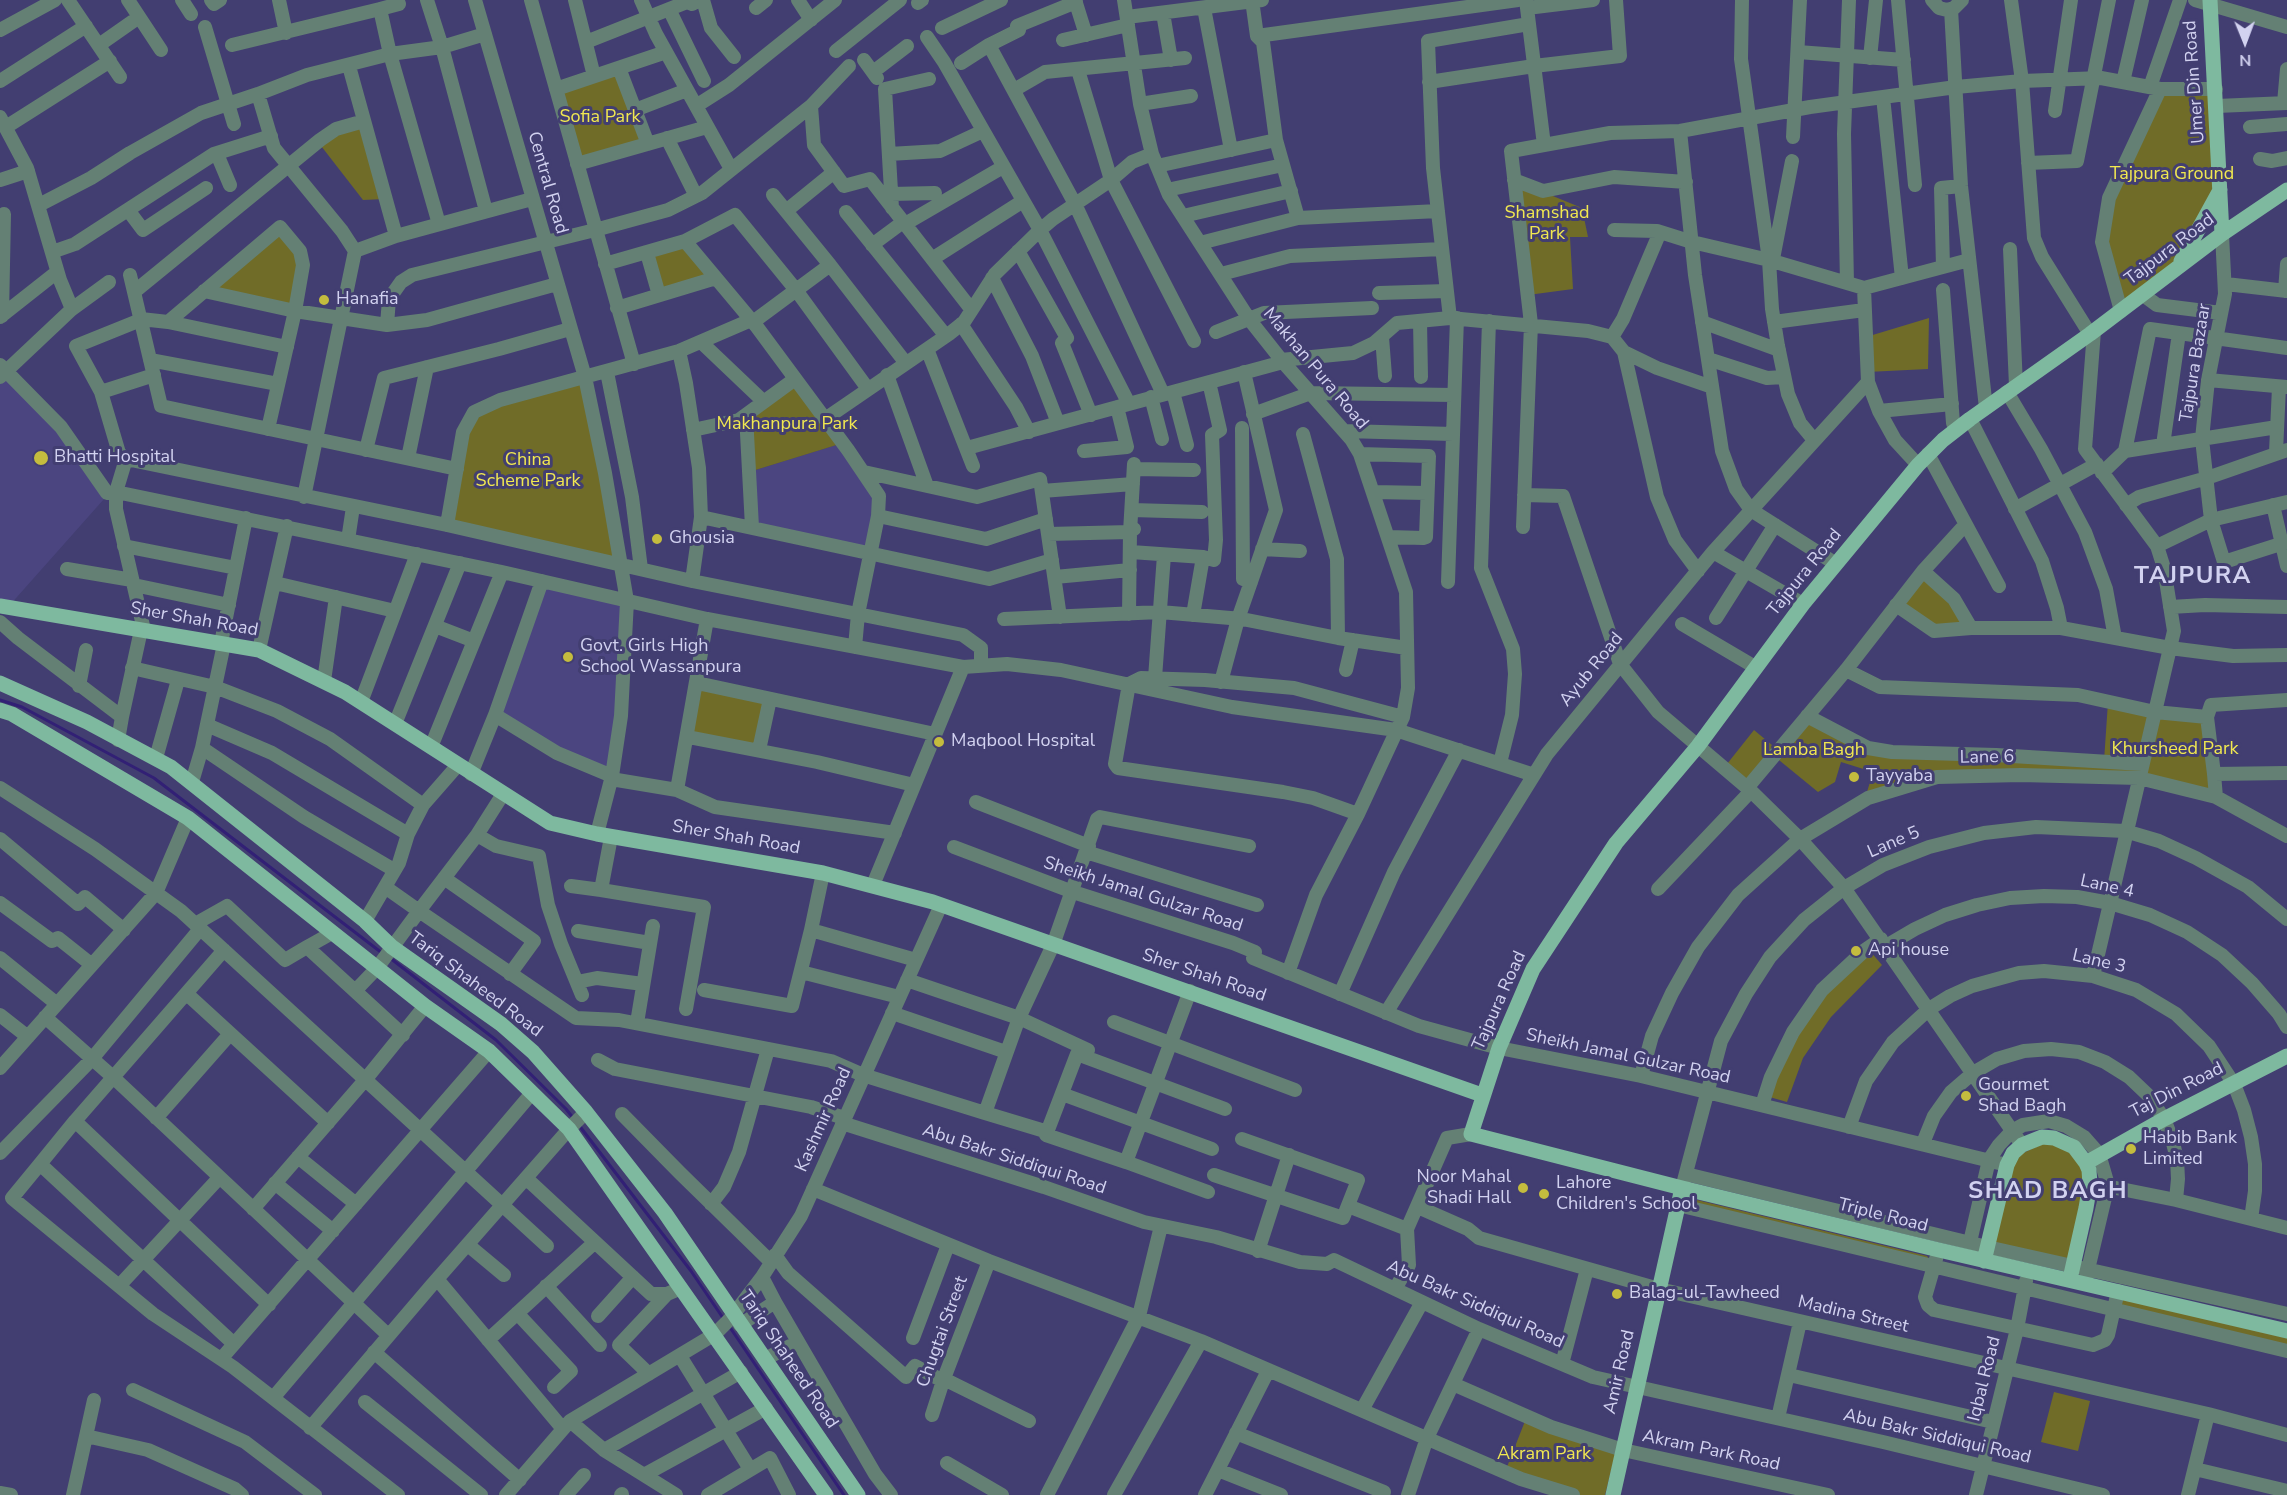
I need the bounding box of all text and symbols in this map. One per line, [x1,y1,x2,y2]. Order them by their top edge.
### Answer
north arrow [2215,12,2275,72]
street label: Umer Din Road [2180,20,2210,144]
text: N [2239,49,2251,71]
park label: Sofia Park [559,107,641,129]
street label: Central Road [522,129,572,237]
park label: Tajpura Ground [2110,164,2234,186]
park label: Shamshad Park [1504,203,1590,246]
street label: Tajpura Road [2121,209,2219,291]
place label: Hanafia [336,289,399,311]
marker: Hanafia [317,293,331,307]
street label: Tajpura Bazaar [2176,302,2216,424]
street label: Makhan Pura Road [1258,304,1372,434]
park label: Makhanpura Park [717,414,857,436]
place label: Bhatti Hospital [54,447,175,469]
marker: Bhatti Hospital [32,449,50,467]
park label: China Scheme Park [476,450,580,492]
street label: Tajpura Road [1763,525,1847,621]
place label: Ghousia [669,528,735,550]
marker: Ghousia [650,532,664,546]
district label: TAJPURA [2134,563,2252,591]
street label: Sher Shah Road [128,598,260,642]
street label: Ayub Road [1556,629,1628,711]
place label: Govt. Girls High School Wassanpura [580,636,741,678]
marker: Govt. Girls High School Wassanpura [561,650,575,664]
place label: Maqbool Hospital [951,731,1095,753]
marker: Maqbool Hospital [932,735,946,749]
park label: Khursheed Park [2111,739,2239,761]
park label: Lamba Bagh [1763,740,1865,762]
street label: Lane 6 [1960,747,2014,769]
place label: Tayyaba [1866,766,1933,788]
marker: Tayyaba [1847,770,1861,784]
street label: Sher Shah Road [670,816,802,860]
street label: Lane 5 [1865,822,1923,864]
street label: Sheikh Jamal Gulzar Road [1041,853,1245,937]
street label: Lane 4 [2078,871,2136,903]
street label: Tariq Shaheed Road [404,928,546,1042]
place label: Api house [1868,940,1949,962]
marker: Api house [1849,944,1863,958]
street label: Sher Shah Road [1139,945,1269,1007]
street label: Lane 3 [2070,945,2128,979]
street label: Tajpura Road [1469,948,1531,1054]
street label: Sheikh Jamal Gulzar Road [1524,1025,1732,1089]
street label: Taj Din Road [2127,1058,2227,1124]
street label: Kashmir Road [791,1064,857,1176]
place label: Gourmet Shad Bagh [1978,1075,2066,1118]
marker: Gourmet Shad Bagh [1959,1089,1973,1103]
street label: Abu Bakr Siddiqui Road [919,1120,1109,1200]
place label: Habib Bank Limited [2143,1128,2237,1170]
marker: Habib Bank Limited [2124,1142,2138,1156]
place label: Noor Mahal Shadi Hall [1417,1167,1511,1210]
place label: Lahore Children's School [1556,1173,1697,1216]
district label: SHAD BAGH [1968,1178,2128,1206]
marker: Noor Mahal Shadi Hall [1516,1181,1530,1195]
marker: Lahore Children's School [1537,1187,1551,1201]
street label: Triple Road [1836,1194,1930,1238]
street label: Abu Bakr Siddiqui Road [1383,1256,1567,1354]
street label: Chugtai Street [913,1273,973,1391]
place label: Balag-ul-Tawheed [1629,1283,1780,1305]
street label: Tariq Shaheed Road [734,1287,842,1433]
marker: Balag-ul-Tawheed [1610,1287,1624,1301]
street label: Madina Street [1795,1292,1911,1338]
street label: Amir Road [1600,1328,1640,1416]
street label: Iqbal Road [1964,1334,2006,1424]
street label: Abu Bakr Siddiqui Road [1841,1405,2033,1469]
street label: Akram Park Road [1640,1426,1782,1476]
park label: Akram Park [1497,1444,1591,1466]

